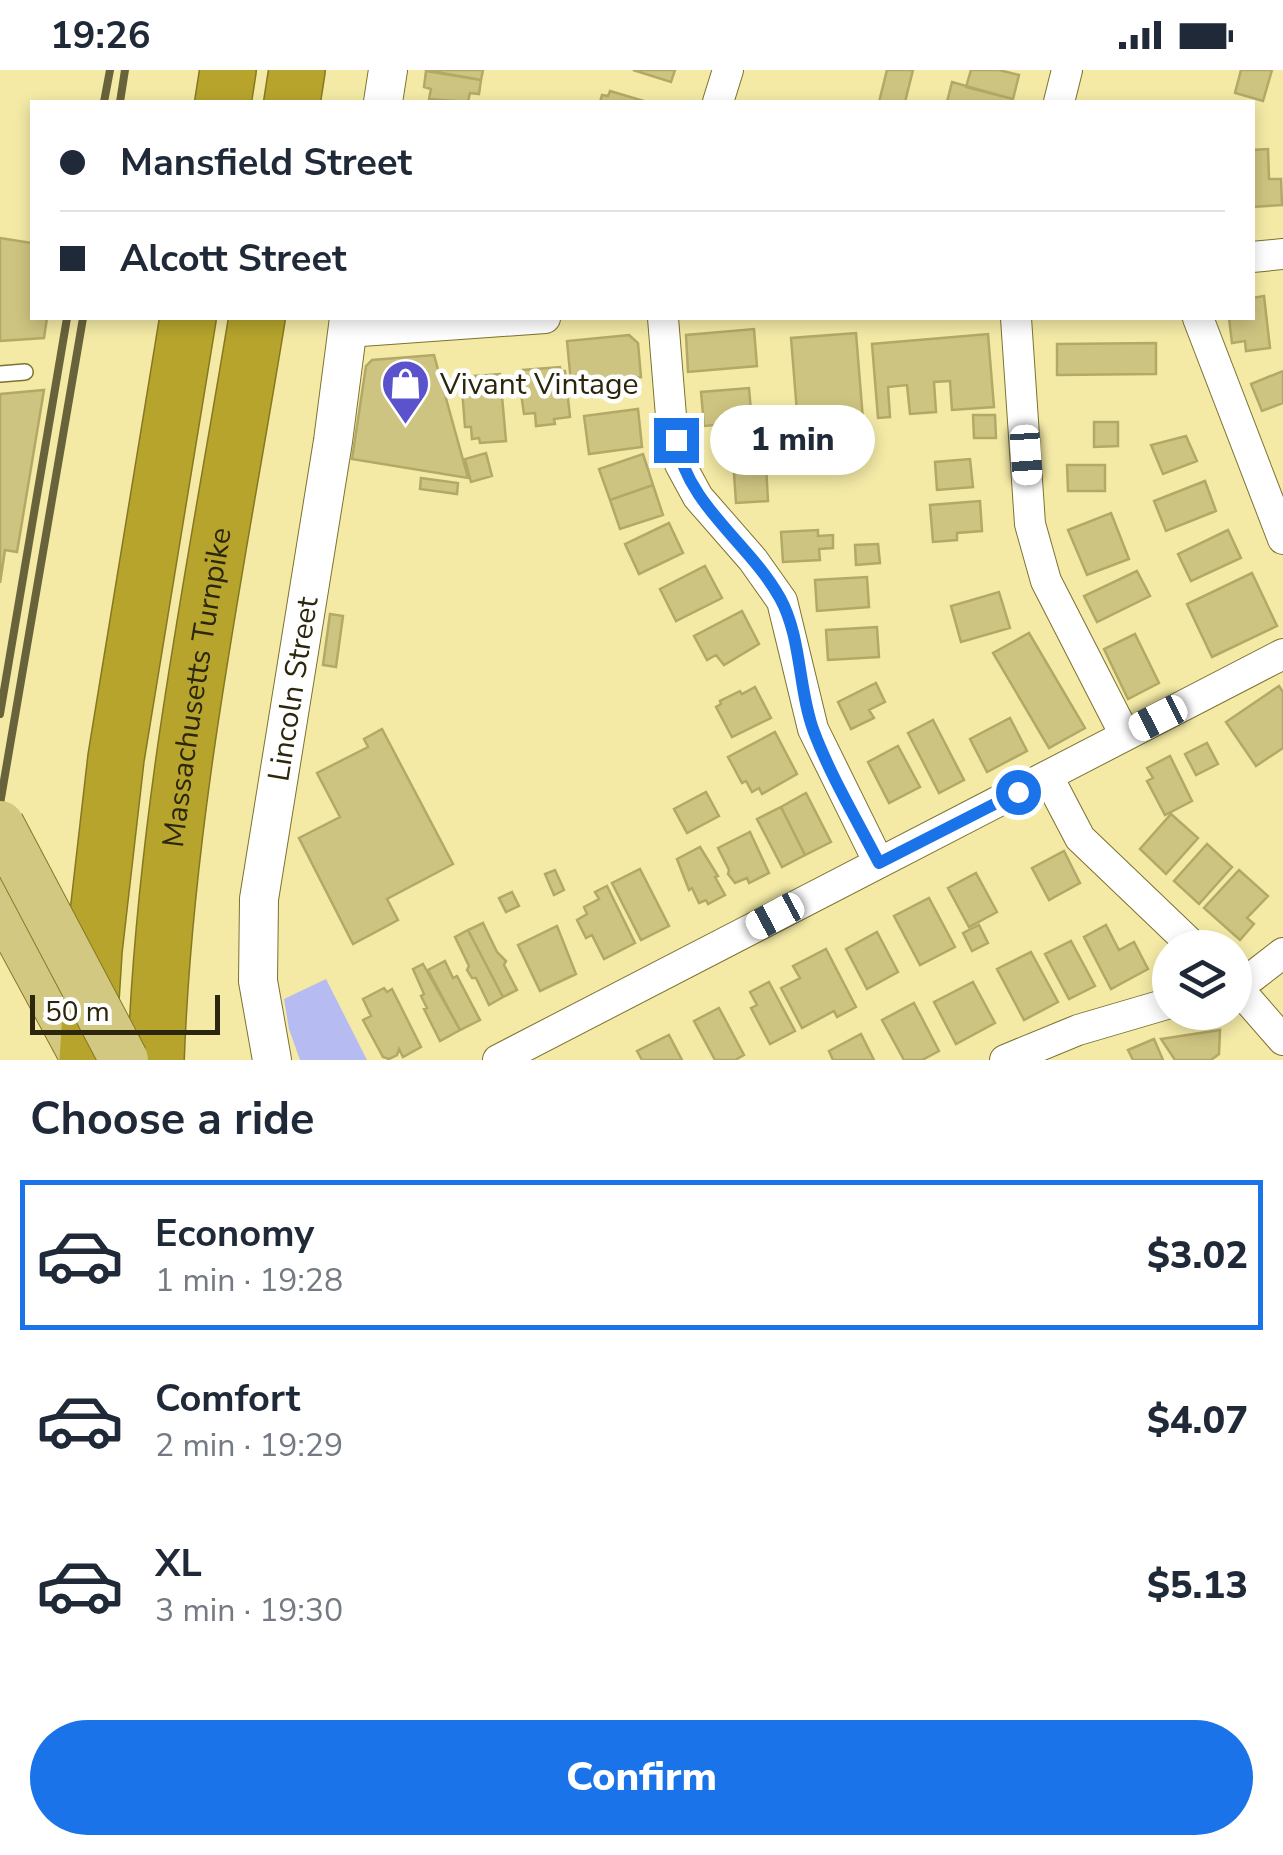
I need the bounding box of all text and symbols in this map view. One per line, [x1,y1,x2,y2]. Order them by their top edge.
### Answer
text: 19:26 [50,10,151,61]
text: Mansfield Street [120,137,412,188]
text: Alcott Street [120,233,347,284]
shop icon: Vivant Vintage [379,358,431,426]
place label: Vivant Vintage [439,364,639,405]
callout: 1 min [711,405,876,475]
route end [654,418,699,463]
text: 1 min [750,418,835,461]
car [1009,424,1043,486]
street label: Massachusetts Turnpike [153,524,241,850]
street label: Lincoln Street [258,593,328,784]
car [1124,691,1192,745]
route start [996,770,1041,815]
car [741,889,809,943]
map controls [1152,930,1252,1030]
button: layers [1152,930,1252,1030]
scale bar [30,990,220,1034]
text: 50 m [45,993,110,1031]
text: Choose a ride [30,1089,315,1150]
text: Economy [155,1208,314,1259]
icon: car [35,1210,125,1300]
text: $3.02 [1147,1230,1248,1281]
text: 1 min · 19:28 [155,1259,343,1302]
text: Comfort [155,1373,300,1424]
icon: car [35,1375,125,1465]
text: $4.07 [1147,1395,1248,1446]
text: 2 min · 19:29 [155,1424,343,1467]
text: XL [155,1538,202,1589]
icon: car [35,1540,125,1630]
text: $5.13 [1147,1560,1248,1611]
text: 3 min · 19:30 [155,1589,343,1632]
button: Confirm [30,1720,1253,1835]

